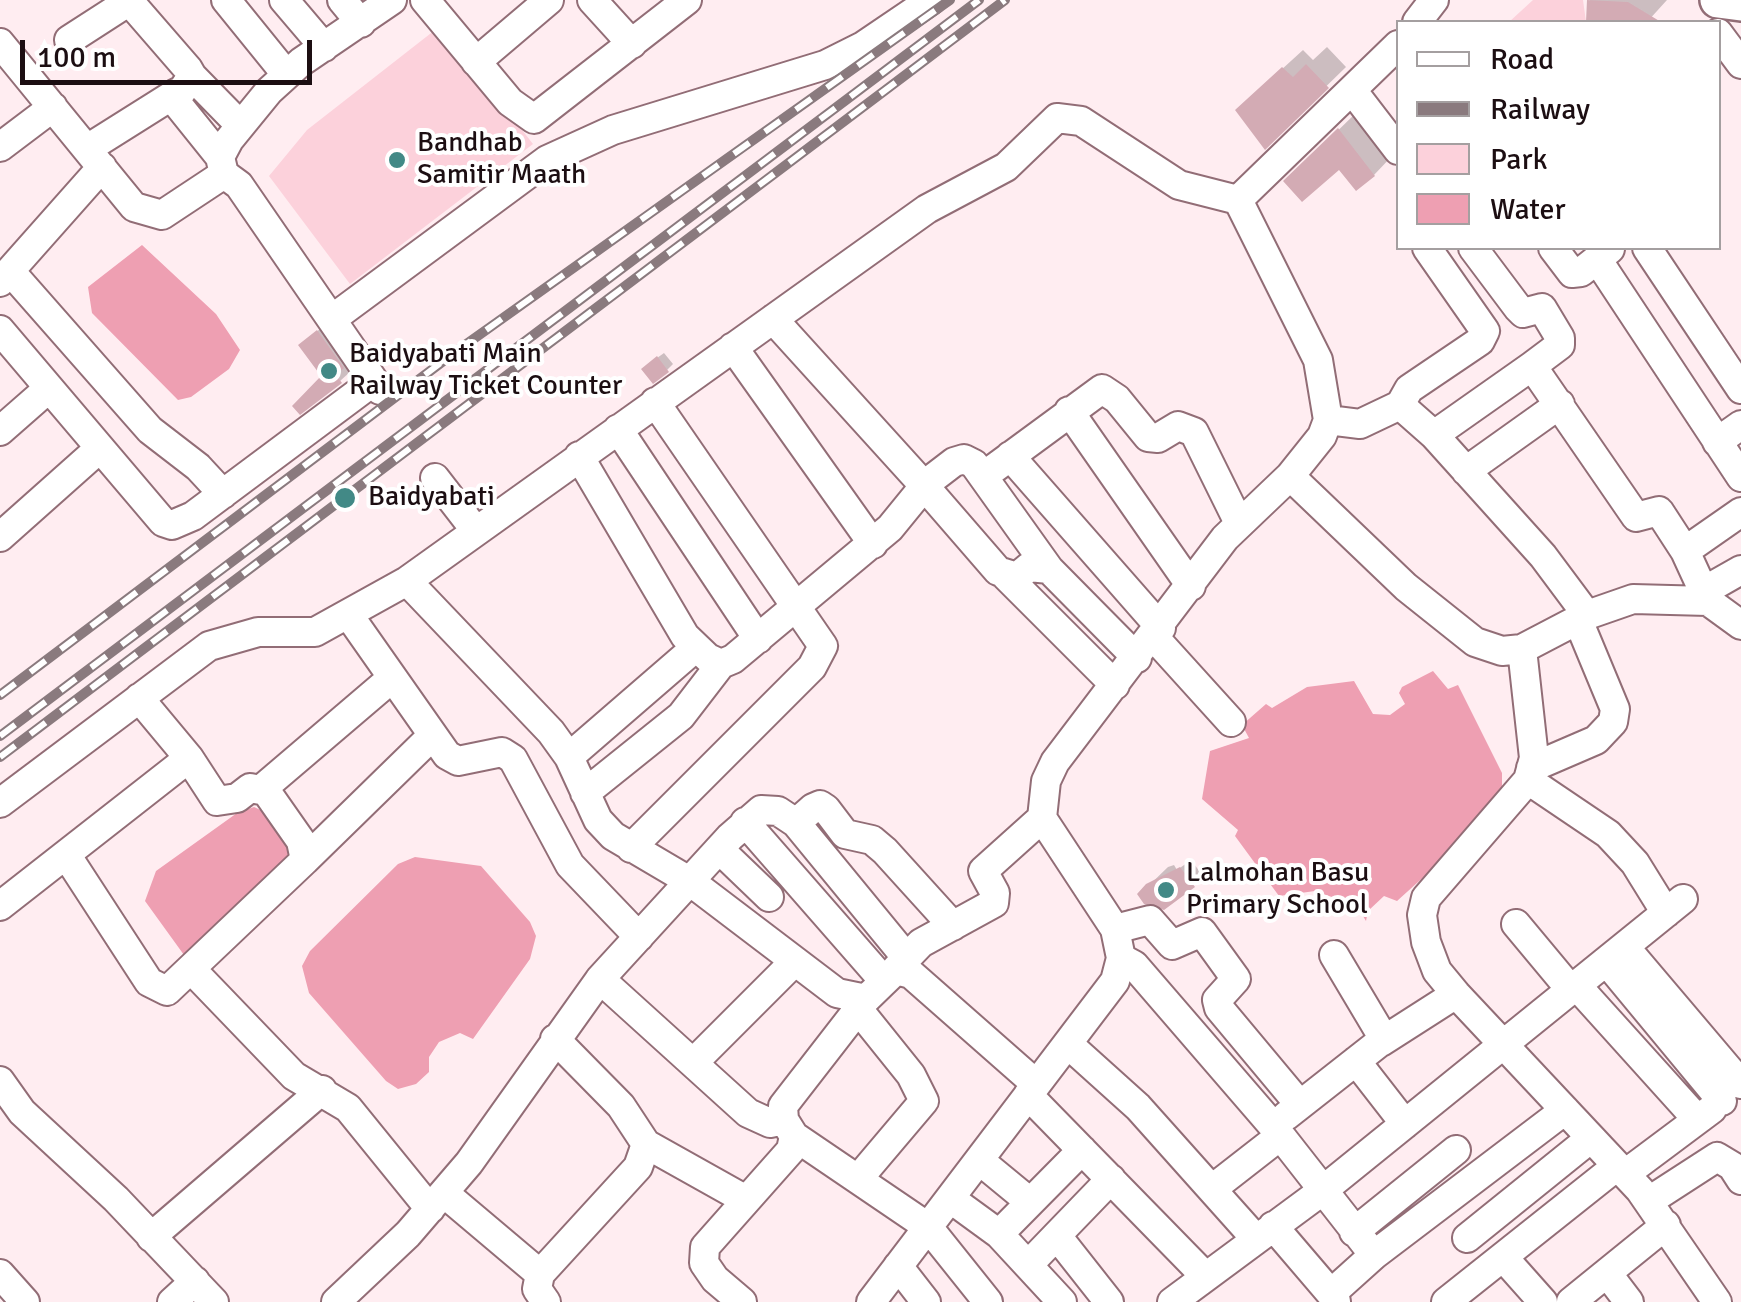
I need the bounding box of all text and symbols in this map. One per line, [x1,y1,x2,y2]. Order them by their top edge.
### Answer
scale bar [25,20,318,82]
legend [1396,20,1721,250]
text: 100 m [37,39,116,76]
text: Road [1490,41,1554,78]
text: Railway [1490,91,1590,128]
place label: Bandhab Samitir Maath [417,127,586,193]
text: Park [1490,141,1548,178]
marker: Bandhab Samitir Maath [386,149,408,171]
text: Water [1490,191,1566,228]
place label: Baidyabati Main Railway Ticket Counter [349,338,622,404]
marker: Baidyabati Main Railway Ticket Counter [318,360,340,382]
place label: Baidyabati [368,481,495,515]
marker: Baidyabati [332,485,358,511]
place label: Lalmohan Basu Primary School [1186,857,1369,923]
marker: Lalmohan Basu Primary School [1155,879,1177,901]

